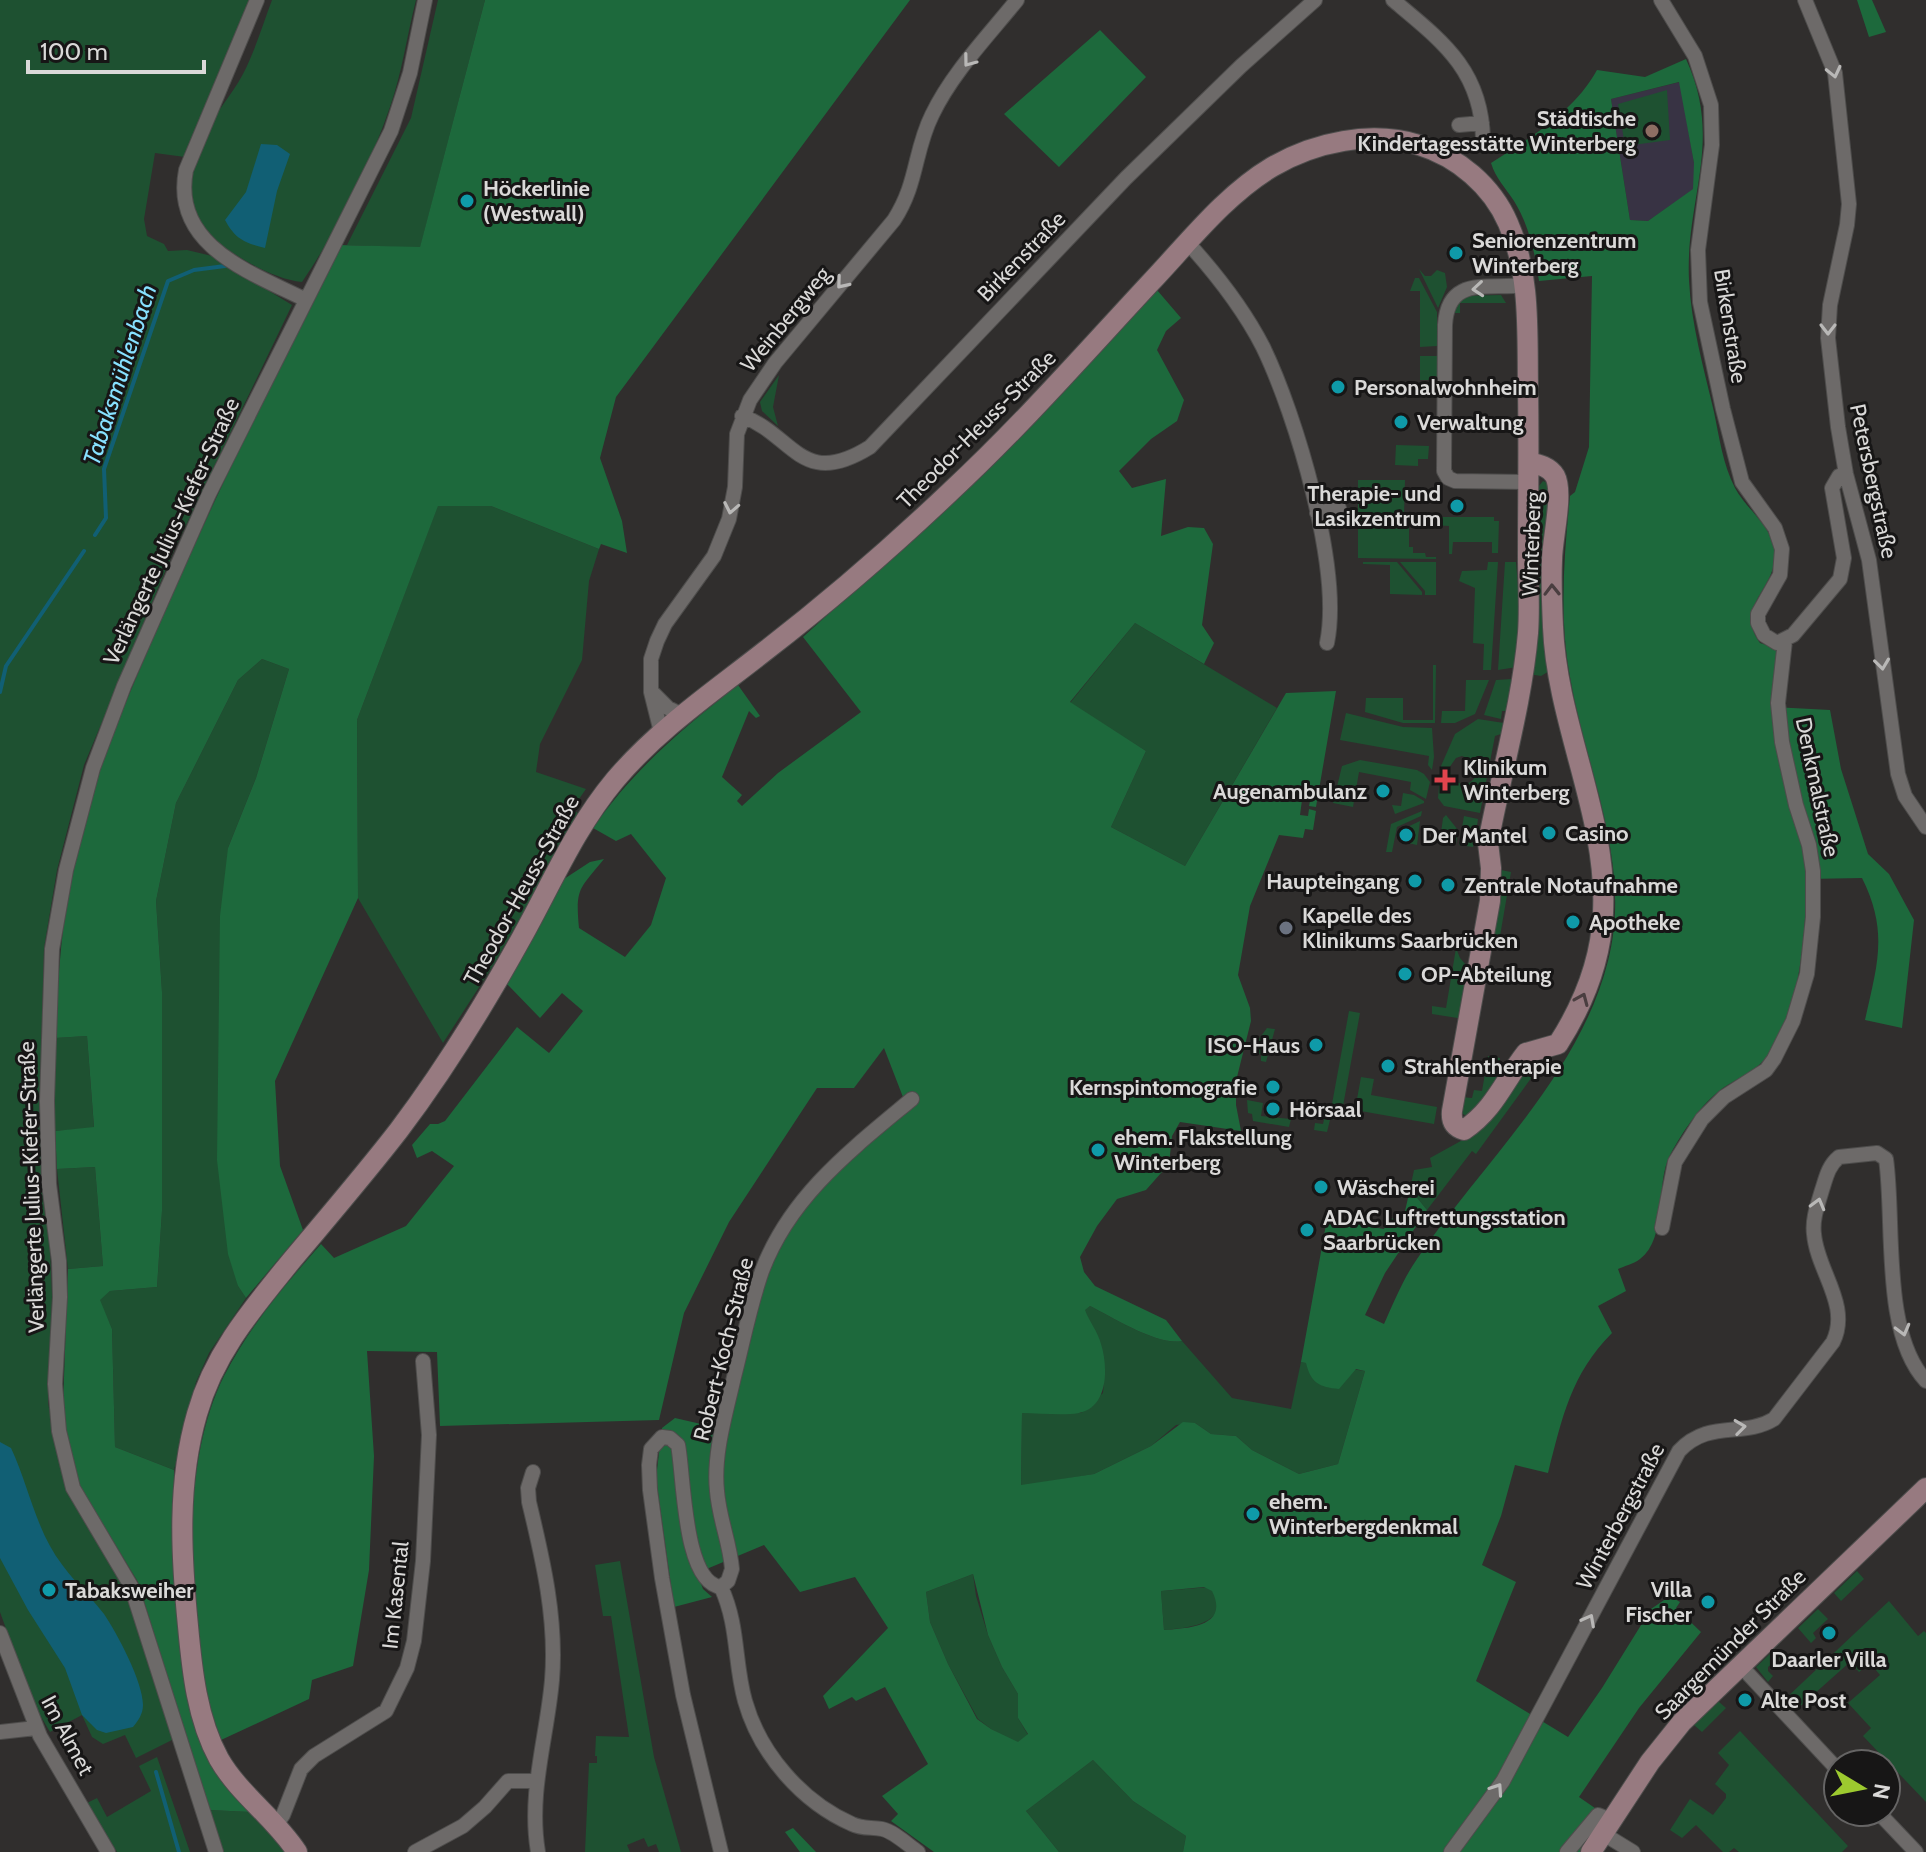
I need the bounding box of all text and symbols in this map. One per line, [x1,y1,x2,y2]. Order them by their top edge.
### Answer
scale bar [28,24,204,74]
text: 100 m [40,37,108,66]
one-way arrow [964,52,978,67]
one-way arrow [1825,65,1842,79]
place label: Städtische Kindertagesstätte Winterberg [1357,105,1636,157]
marker: Städtische Kindertagesstätte Winterberg [1643,122,1661,140]
place label: Höckerlinie (Westwall) [483,175,590,227]
marker: Höckerlinie (Westwall) [458,192,476,210]
street label: Birkenstraße [972,206,1071,307]
place label: Seniorenzentrum Winterberg [1472,227,1636,279]
marker: Seniorenzentrum Winterberg [1447,244,1465,262]
street label: Weinbergweg [735,260,837,377]
street label: Birkenstraße [1708,267,1753,385]
one-way arrow [837,274,852,288]
one-way arrow [1472,280,1485,297]
water label: Tabaksmühlenbach [77,281,162,469]
one-way arrow [1819,323,1837,336]
street label: Theodor-Heuss-Straße [891,344,1061,514]
place label: Personalwohnheim [1354,374,1537,401]
marker: Personalwohnheim [1329,378,1347,396]
street label: Verlängerte Julius-Kiefer-Straße [98,393,245,669]
street label: Petersbergstraße [1844,401,1903,561]
place label: Verwaltung [1417,409,1523,436]
marker: Verwaltung [1392,413,1410,431]
place label: Therapie- und Lasikzentrum [1307,480,1441,532]
street label: Winterberg [1516,490,1547,597]
marker: Therapie- und Lasikzentrum [1448,497,1466,515]
one-way arrow [723,501,740,514]
one-way arrow [1543,583,1561,596]
one-way arrow [1873,657,1890,671]
street label: Denkmalstraße [1790,715,1845,859]
place label: Klinikum Winterberg [1463,754,1570,806]
marker: Klinikum Winterberg [1434,769,1456,791]
place label: Augenambulanz [1213,778,1368,805]
marker: Augenambulanz [1374,782,1392,800]
street label: Theodor-Heuss-Straße [458,790,585,990]
place label: Casino [1565,820,1629,847]
place label: Der Mantel [1422,822,1527,849]
marker: Casino [1540,824,1558,842]
marker: Der Mantel [1397,826,1415,844]
place label: Haupteingang [1266,868,1399,895]
marker: Haupteingang [1406,872,1424,890]
place label: Zentrale Notaufnahme [1464,872,1678,899]
marker: Zentrale Notaufnahme [1439,876,1457,894]
place label: Kapelle des Klinikums Saarbrücken [1302,902,1518,954]
place label: Apotheke [1589,909,1680,936]
marker: Apotheke [1564,913,1582,931]
marker: Kapelle des Klinikums Saarbrücken [1277,919,1295,937]
place label: OP-Abteilung [1421,961,1551,988]
marker: OP-Abteilung [1396,965,1414,983]
one-way arrow [1572,993,1588,1008]
place label: ISO-Haus [1207,1032,1300,1059]
marker: ISO-Haus [1307,1036,1325,1054]
street label: Verlängerte Julius-Kiefer-Straße [13,1041,50,1333]
place label: Strahlentherapie [1404,1053,1562,1080]
marker: Strahlentherapie [1379,1057,1397,1075]
place label: Kernspintomografie [1069,1074,1257,1101]
marker: Kernspintomografie [1264,1078,1282,1096]
place label: Hörsaal [1289,1096,1362,1123]
marker: Hörsaal [1264,1100,1282,1118]
place label: ehem. Flakstellung Winterberg [1114,1124,1292,1176]
marker: ehem. Flakstellung Winterberg [1089,1141,1107,1159]
place label: Wäscherei [1337,1174,1435,1201]
marker: Wäscherei [1312,1178,1330,1196]
one-way arrow [1809,1198,1826,1211]
place label: ADAC Luftrettungsstation Saarbrücken [1323,1204,1566,1256]
marker: ADAC Luftrettungsstation Saarbrücken [1298,1221,1316,1239]
street label: Robert-Koch-Straße [688,1255,759,1444]
one-way arrow [1893,1322,1910,1336]
one-way arrow [1734,1419,1747,1436]
street label: Winterbergstraße [1570,1438,1670,1594]
place label: ehem. Winterbergdenkmal [1269,1488,1458,1540]
marker: ehem. Winterbergdenkmal [1244,1505,1262,1523]
street label: Im Kasental [376,1539,415,1650]
street label: Saargemünder Straße [1649,1563,1812,1726]
place label: Villa Fischer [1625,1576,1693,1628]
place label: Tabaksweiher [65,1577,194,1604]
marker: Tabaksweiher [40,1581,58,1599]
marker: Villa Fischer [1699,1593,1717,1611]
one-way arrow [1579,1615,1595,1629]
marker: Daarler Villa [1820,1624,1838,1642]
place label: Daarler Villa [1771,1646,1887,1673]
place label: Alte Post [1761,1687,1847,1714]
street label: Im Almet [35,1691,100,1780]
marker: Alte Post [1736,1691,1754,1709]
north arrow [1822,1748,1902,1828]
text: N [1867,1781,1896,1801]
one-way arrow [1487,1784,1502,1798]

